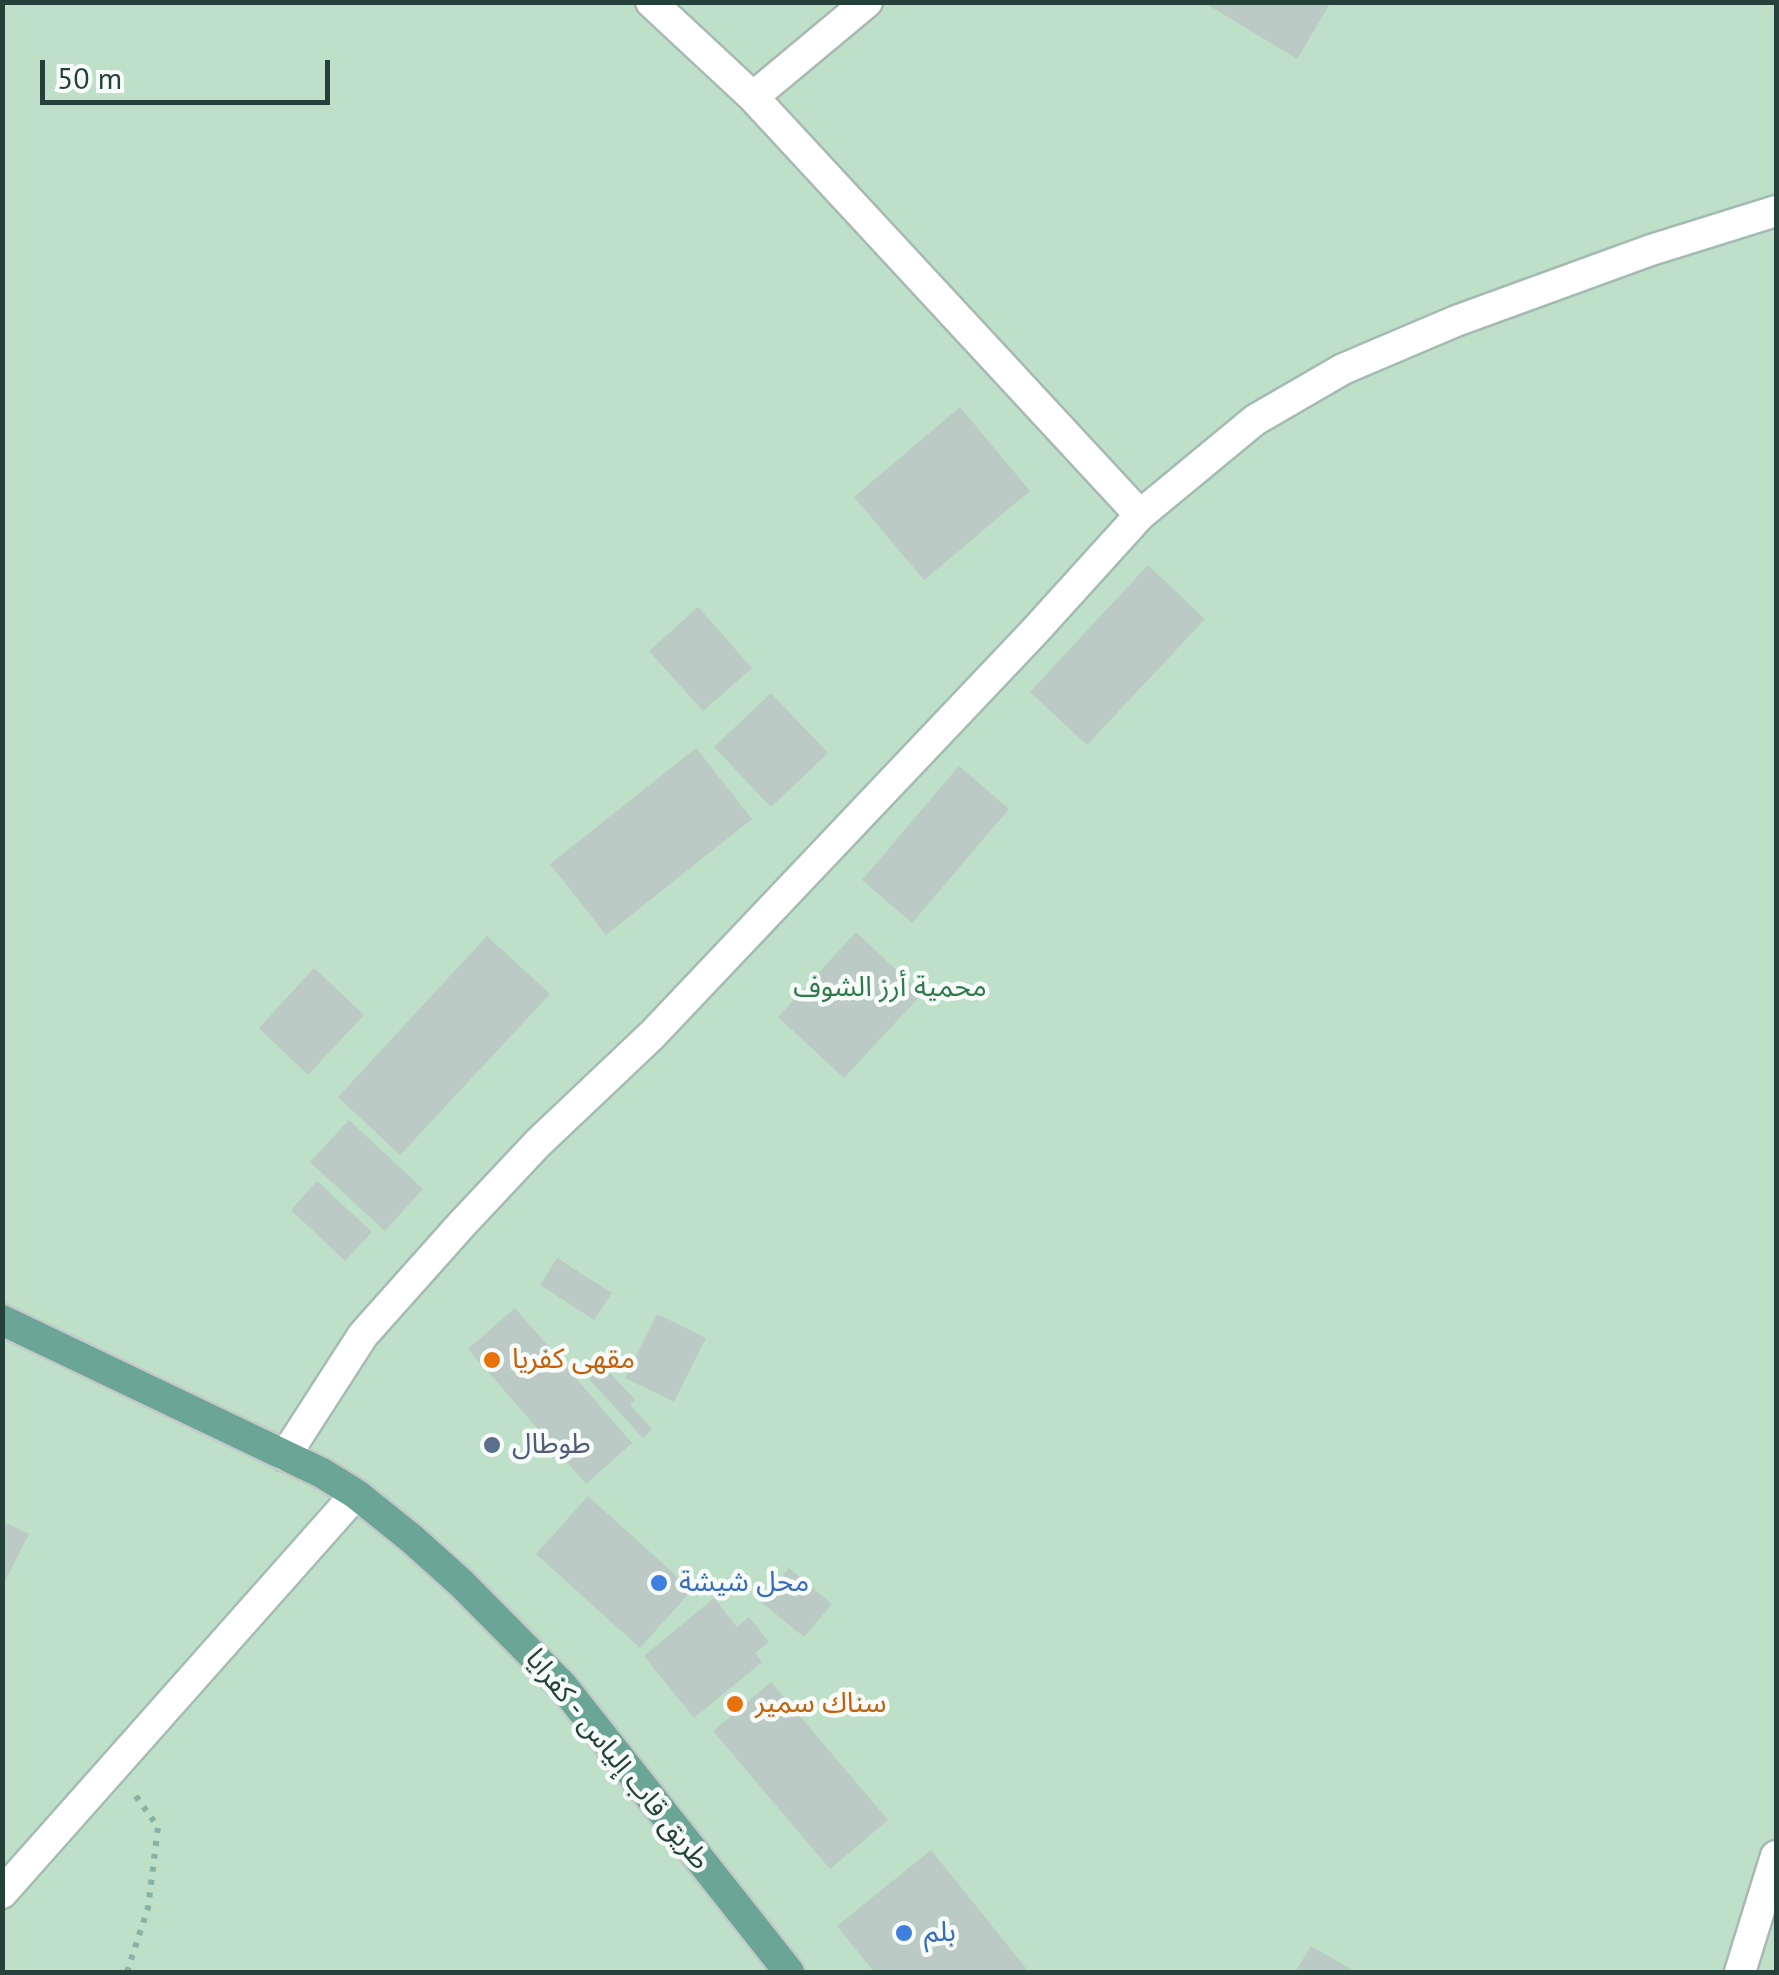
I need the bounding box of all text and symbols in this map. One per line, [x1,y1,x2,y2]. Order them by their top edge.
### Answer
scale bar [45,40,335,102]
text: 50 m [57,58,122,97]
park label: محمية أرز الشوف [793,971,987,1005]
place label: مقهى كفريا [512,1343,635,1377]
marker: مقهى كفريا [481,1349,503,1371]
place label: طوطال [512,1428,591,1462]
marker: طوطال [481,1434,503,1456]
place label: محل شيشة [679,1566,809,1600]
marker: محل شيشة [648,1572,670,1594]
street label: طريق قاب إلياس - كفرايا [518,1643,716,1877]
place label: سناك سمير [755,1687,887,1721]
marker: سناك سمير [724,1693,746,1715]
place label: بلم [924,1916,956,1950]
marker: بلم [893,1922,915,1944]

